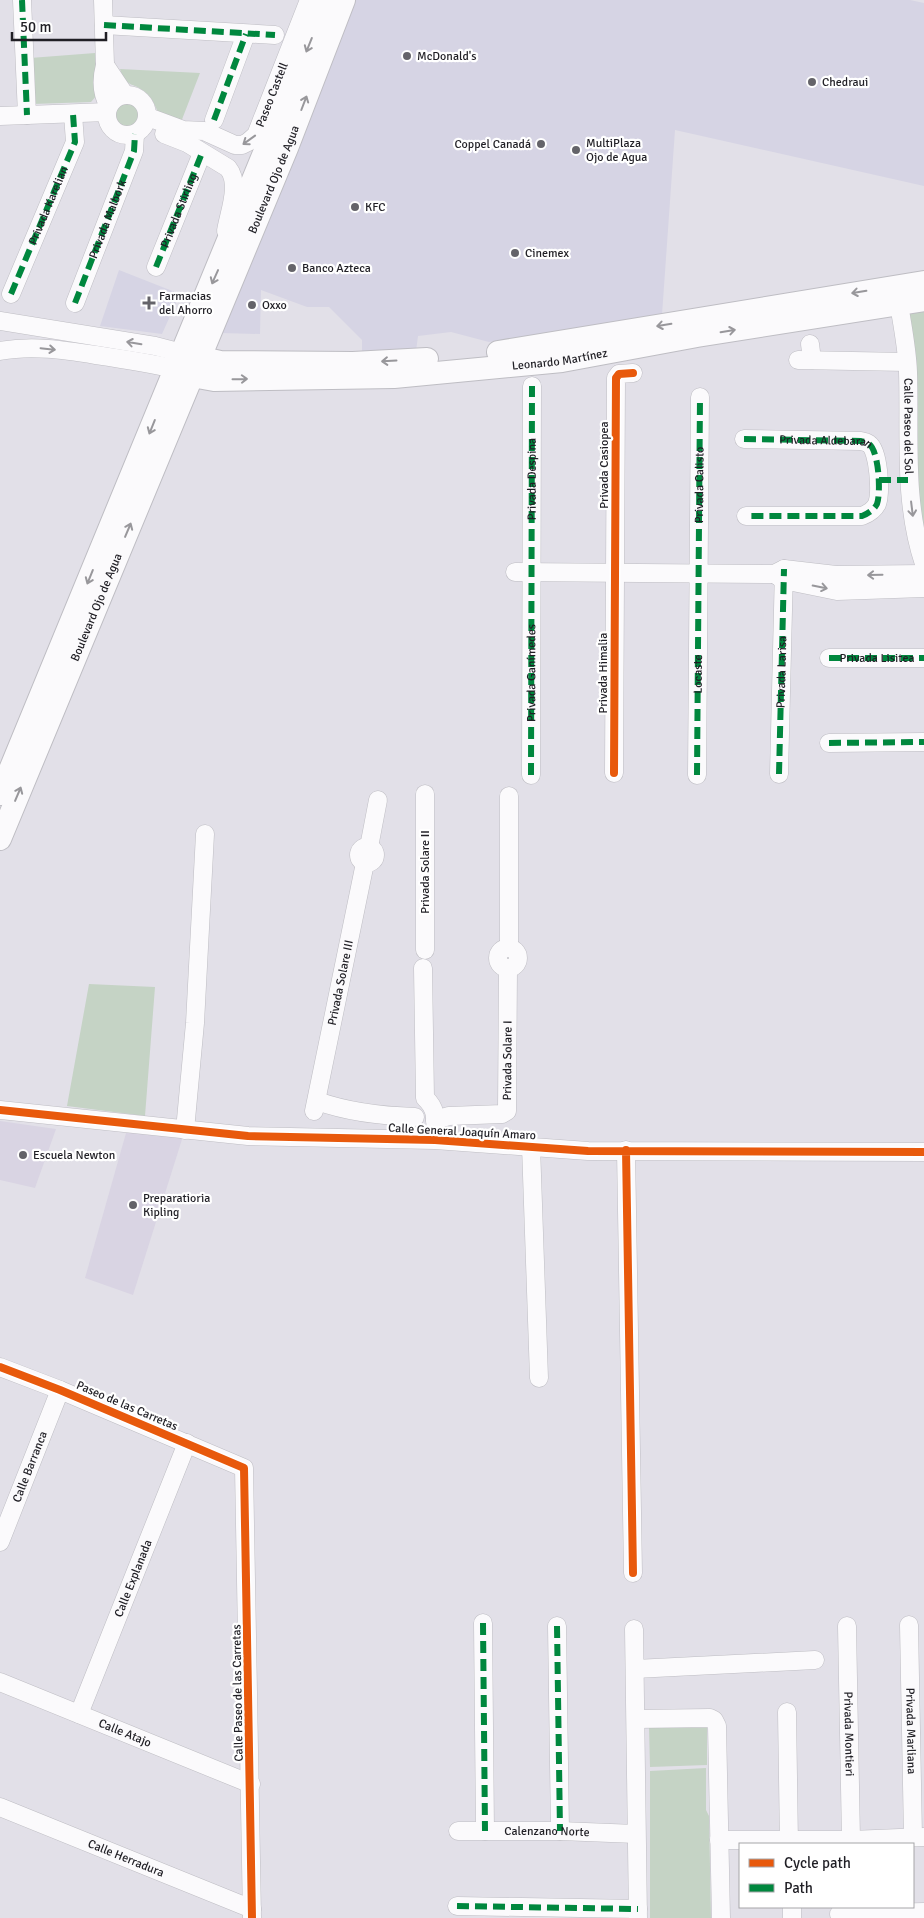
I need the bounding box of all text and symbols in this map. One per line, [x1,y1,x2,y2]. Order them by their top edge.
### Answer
scale bar [12,10,106,42]
text: 50 m [20,18,51,36]
one-way arrow [304,37,313,52]
place label: McDonald's [417,49,477,64]
marker: McDonald's [401,50,413,62]
street label: Paseo Castell [252,60,291,129]
place label: Chedraui [822,75,868,90]
marker: Chedraui [806,76,818,88]
one-way arrow [300,96,309,111]
street label: Boulevard Ojo de Agua [245,123,302,236]
one-way arrow [242,135,256,145]
place label: MultiPlaza Ojo de Agua [586,136,647,165]
place label: Coppel Canadá [454,137,531,152]
marker: Coppel Canadá [535,138,547,150]
marker: MultiPlaza Ojo de Agua [570,144,582,156]
street label: Privada Karelian [25,164,71,247]
street label: Privada Stirling [157,171,201,250]
street label: Privada Malbork [85,178,130,261]
place label: KFC [365,200,386,215]
marker: KFC [349,201,361,213]
place label: Cinemex [525,246,570,261]
marker: Cinemex [509,247,521,259]
place label: Banco Azteca [302,261,371,276]
marker: Banco Azteca [286,262,298,274]
one-way arrow [209,269,219,284]
one-way arrow [851,288,867,298]
place label: Farmacias del Ahorro [159,289,212,318]
marker: Farmacias del Ahorro [143,297,155,309]
place label: Oxxo [262,298,287,313]
marker: Oxxo [246,299,258,311]
one-way arrow [656,321,672,331]
one-way arrow [719,325,735,335]
one-way arrow [126,337,142,347]
one-way arrow [40,344,56,354]
street label: Leonardo Martínez [511,345,609,373]
one-way arrow [381,357,397,366]
one-way arrow [232,375,248,384]
street label: Calle Paseo del Sol [901,378,917,475]
one-way arrow [147,419,156,434]
street label: Privada Casiopea [597,421,612,509]
street label: Privada Aldebaran [779,432,876,452]
street label: Privada Despina [524,438,539,520]
street label: Privada Calisto [691,447,707,523]
one-way arrow [907,501,917,517]
one-way arrow [123,523,133,538]
street label: Boulevard Ojo de Agua [67,551,125,664]
one-way arrow [85,569,94,584]
one-way arrow [868,570,884,580]
one-way arrow [812,583,828,592]
street label: Privada Ganímedes [524,624,539,722]
street label: Privada Himalia [596,633,611,713]
street label: Privada Larisa [773,636,790,708]
street label: Privada Lisitea [840,651,914,666]
street label: Locaste [690,654,705,694]
one-way arrow [14,787,24,802]
street label: Privada Solare II [418,830,433,914]
street label: Privada Solare III [324,939,356,1027]
street label: Privada Solare I [500,1020,515,1100]
street label: Calle General Joaquín Amaro [388,1121,536,1143]
place label: Escuela Newton [33,1148,115,1163]
marker: Escuela Newton [17,1149,29,1161]
place label: Preparatioria Kipling [143,1191,210,1220]
marker: Preparatioria Kipling [127,1199,139,1211]
street label: Paseo de las Carretas [74,1378,180,1434]
street label: Calle Barranca [9,1429,51,1504]
street label: Calle Explanada [111,1537,155,1619]
street label: Calle Paseo de las Carretas [229,1624,247,1762]
street label: Privada Marliana [903,1688,919,1774]
street label: Privada Montieri [841,1691,857,1777]
street label: Calle Atajo [96,1715,154,1750]
street label: Calenzano Norte [504,1824,590,1840]
street label: Calle Herradura [86,1836,166,1880]
legend [739,1843,914,1908]
text: Cycle path [784,1854,851,1872]
text: Path [784,1879,813,1897]

